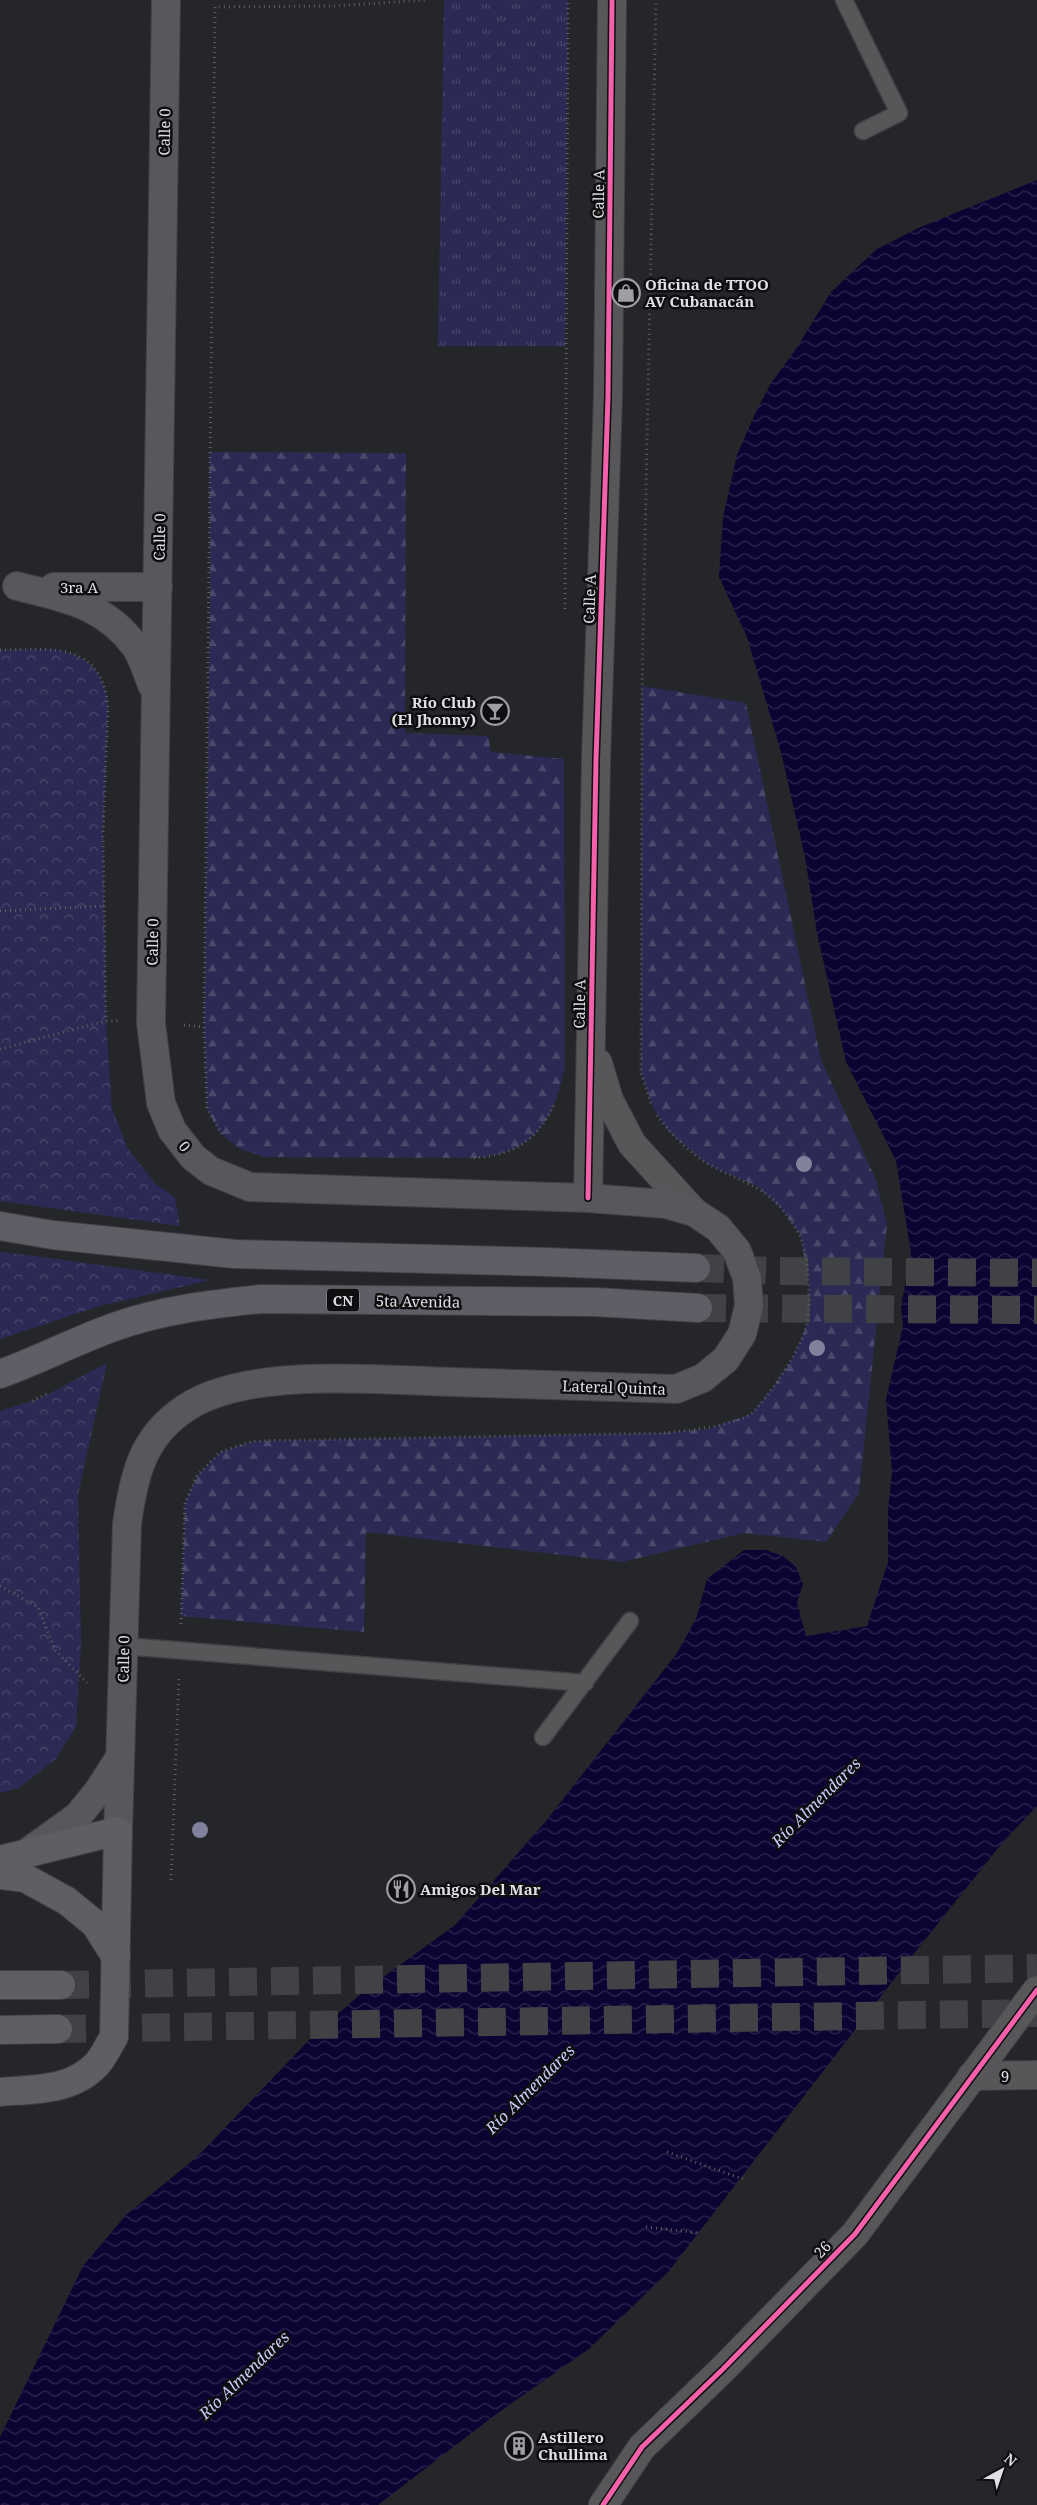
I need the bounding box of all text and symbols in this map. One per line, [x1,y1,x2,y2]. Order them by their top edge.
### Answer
street label: Calle 0 [154,108,174,156]
street label: Calle A [588,169,608,219]
place label: Oficina de TTOO AV Cubanacán [645,274,769,311]
shop icon: Oficina de TTOO AV Cubanacán [611,278,641,308]
street label: Calle 0 [149,513,169,561]
street label: Calle A [578,574,600,624]
street label: 3ra A [60,577,98,597]
place label: Río Club (El Jhonny) [391,692,476,729]
bar icon: Río Club (El Jhonny) [480,696,510,726]
street label: Calle 0 [142,918,162,966]
street label: Calle A [569,979,589,1029]
street label: 0 [175,1136,195,1156]
road number: CN [327,1288,359,1312]
street label: 5ta Avenida [376,1290,460,1312]
street label: Lateral Quinta [562,1375,666,1399]
street label: Calle 0 [113,1635,133,1683]
water label: Río Almendares [766,1753,865,1852]
restaurant icon: Amigos Del Mar [386,1874,416,1904]
place label: Amigos Del Mar [420,1879,541,1899]
water label: Río Almendares [480,2040,579,2139]
street label: 9 [1001,2066,1009,2086]
street label: 26 [809,2236,835,2262]
water label: Río Almendares [193,2326,294,2425]
place label: Astillero Chullima [538,2427,608,2464]
building icon: Astillero Chullima [504,2431,534,2461]
north arrow [977,2445,1027,2495]
text: N [1000,2449,1021,2470]

